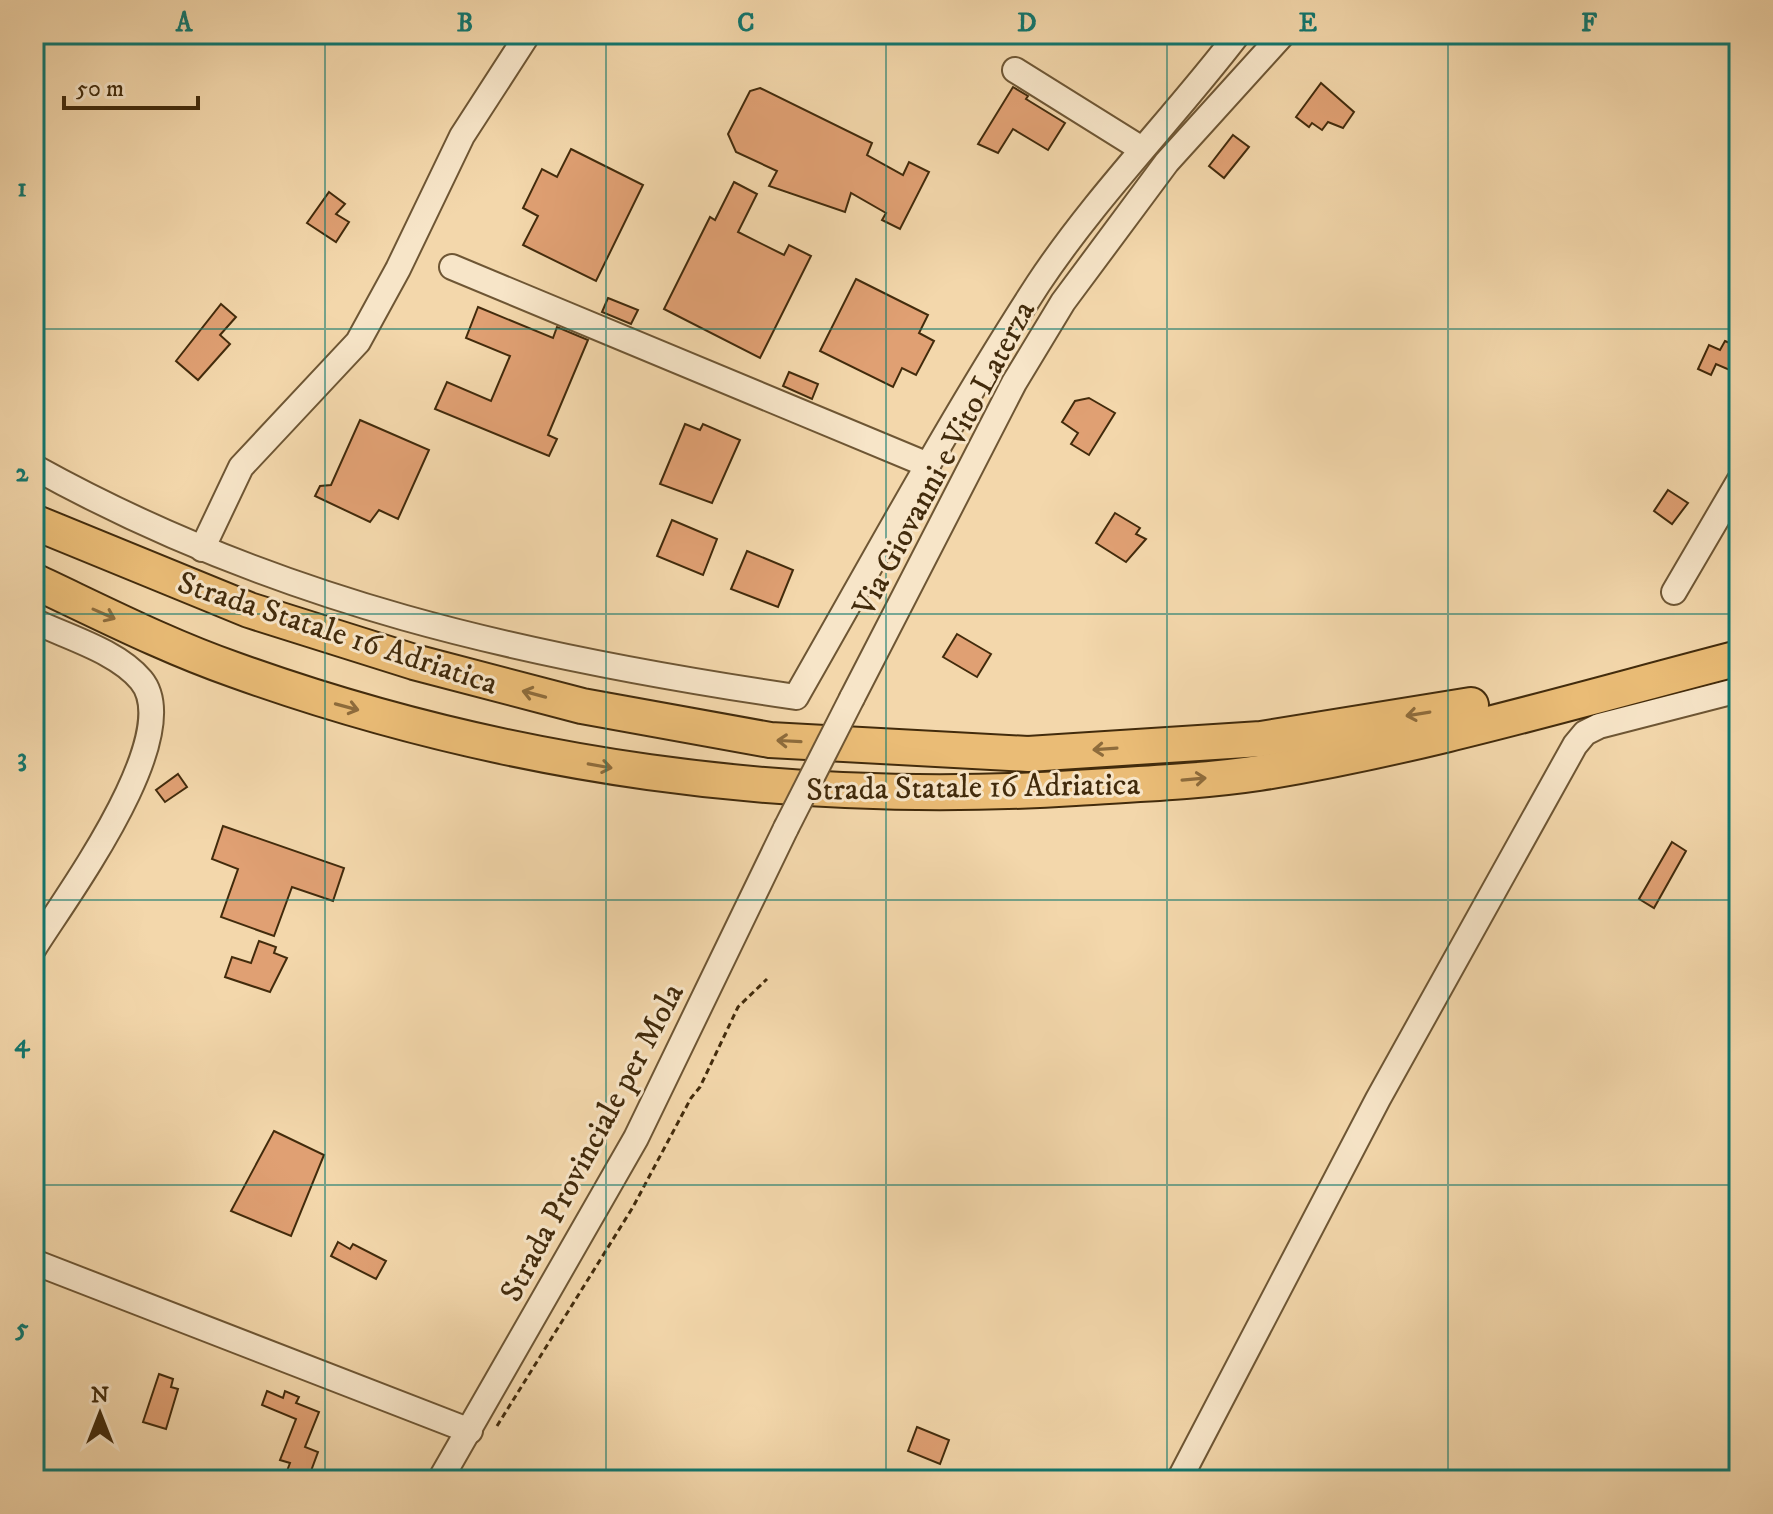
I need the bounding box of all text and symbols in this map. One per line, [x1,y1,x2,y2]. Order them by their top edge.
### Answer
text: A [175,7,194,40]
text: B [457,7,473,40]
text: C [737,7,755,40]
text: D [1017,7,1037,40]
text: E [1299,7,1317,40]
text: F [1581,7,1598,40]
scale bar [64,60,198,110]
text: 50 m [76,74,124,104]
text: 1 [17,172,27,205]
street label: Via Giovanni e Vito Laterza [844,294,1045,624]
text: 2 [16,457,30,490]
street label: Strada Statale 16 Adriatica [172,563,503,705]
one-way arrow [92,607,116,622]
one-way arrow [521,685,547,700]
one-way arrow [333,700,359,715]
one-way arrow [1406,707,1431,722]
one-way arrow [776,734,803,749]
text: 3 [17,742,27,775]
one-way arrow [1092,742,1119,757]
one-way arrow [587,759,612,774]
street label: Strada Statale 16 Adriatica [806,765,1141,811]
one-way arrow [1180,771,1207,786]
street label: Strada Provinciale per Mola [492,977,694,1309]
text: 4 [15,1027,31,1060]
text: 5 [15,1312,29,1345]
north arrow [60,1374,140,1454]
text: N [91,1382,109,1409]

